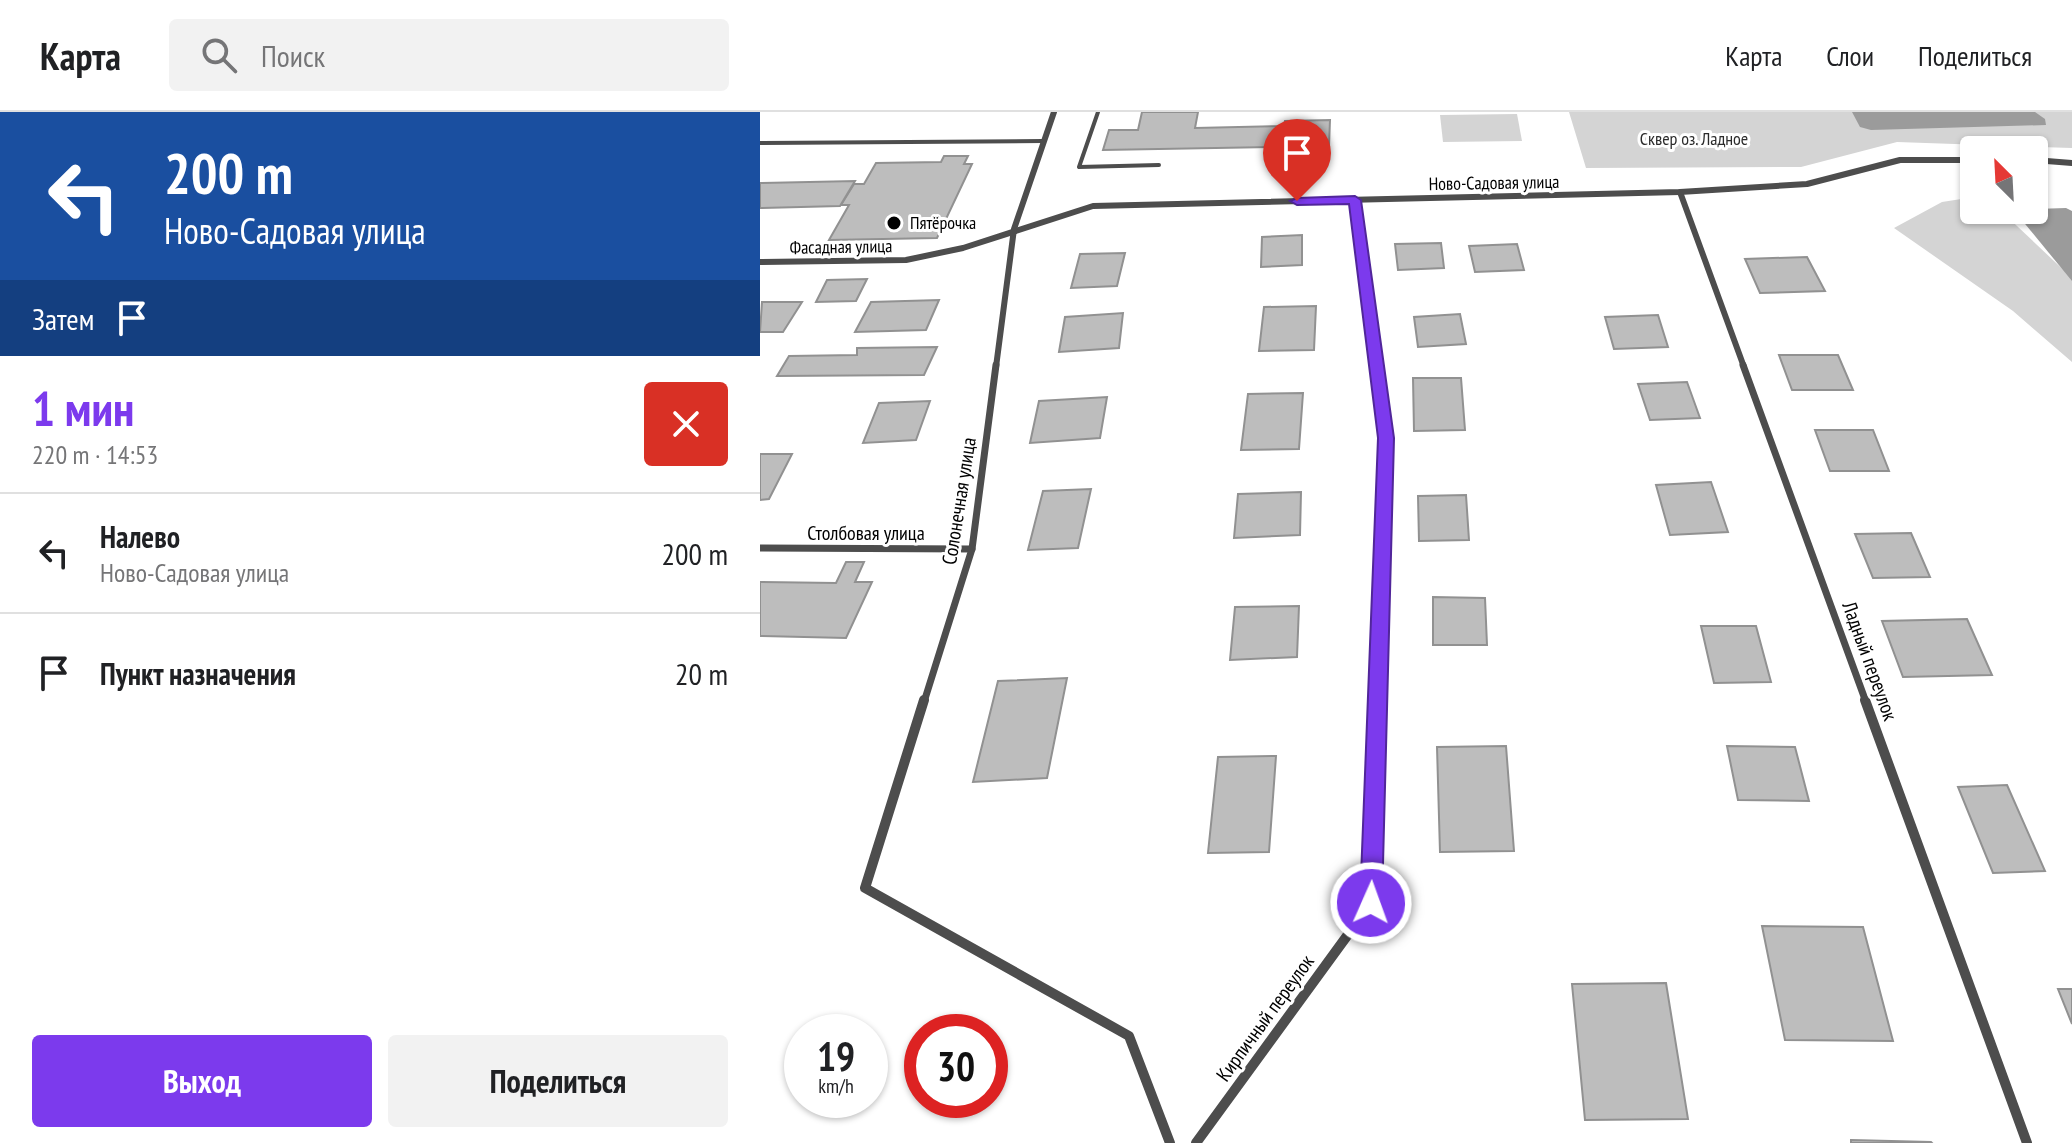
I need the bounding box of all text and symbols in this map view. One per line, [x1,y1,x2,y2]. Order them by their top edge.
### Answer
search box [169,19,729,91]
text: Карта [40,31,121,80]
icon: search [197,33,241,77]
text: Поиск [261,36,325,75]
text: Карта [1725,37,1782,74]
text: Слои [1826,37,1874,74]
text: Поделиться [1918,37,2032,74]
pin [1263,119,1331,201]
park label: Сквер оз. Ладное [1640,127,1748,150]
icon: arrive [1275,131,1319,175]
north arrow [1960,136,2048,224]
map controls [1960,136,2048,224]
text: 200 m [164,137,293,209]
icon: left [32,144,136,248]
street label: Ново-Садовая улица [1428,170,1560,195]
text: Ново-Садовая улица [164,207,426,254]
place label: Пятёрочка [910,211,976,234]
marker: Пятёрочка [885,214,903,232]
street label: Фасадная улица [789,234,893,259]
icon: arrive [110,296,154,340]
text: Затем [32,299,94,338]
text: 1 мин [32,377,134,439]
button: close [644,382,728,466]
street label: Солонечная улица [936,436,982,566]
text: 220 m · 14:53 [32,438,158,471]
text: Налево [100,517,180,556]
street label: Столбовая улица [807,520,925,546]
icon: left [32,531,76,575]
text: 200 m [662,534,728,573]
text: Ново-Садовая улица [100,556,289,589]
street label: Ладный переулок [1836,597,1904,724]
icon: arrive [32,651,76,695]
text: Пункт назначения [100,654,296,693]
text: 20 m [675,654,728,693]
position arrow [1329,861,1413,945]
street label: Кирпичный переулок [1210,949,1320,1086]
speed limit sign: 30 [904,1014,1008,1118]
text: 19 [817,1030,855,1082]
button: Выход [32,1035,372,1127]
button: Поделиться [388,1035,728,1127]
text: km/h [818,1073,854,1099]

